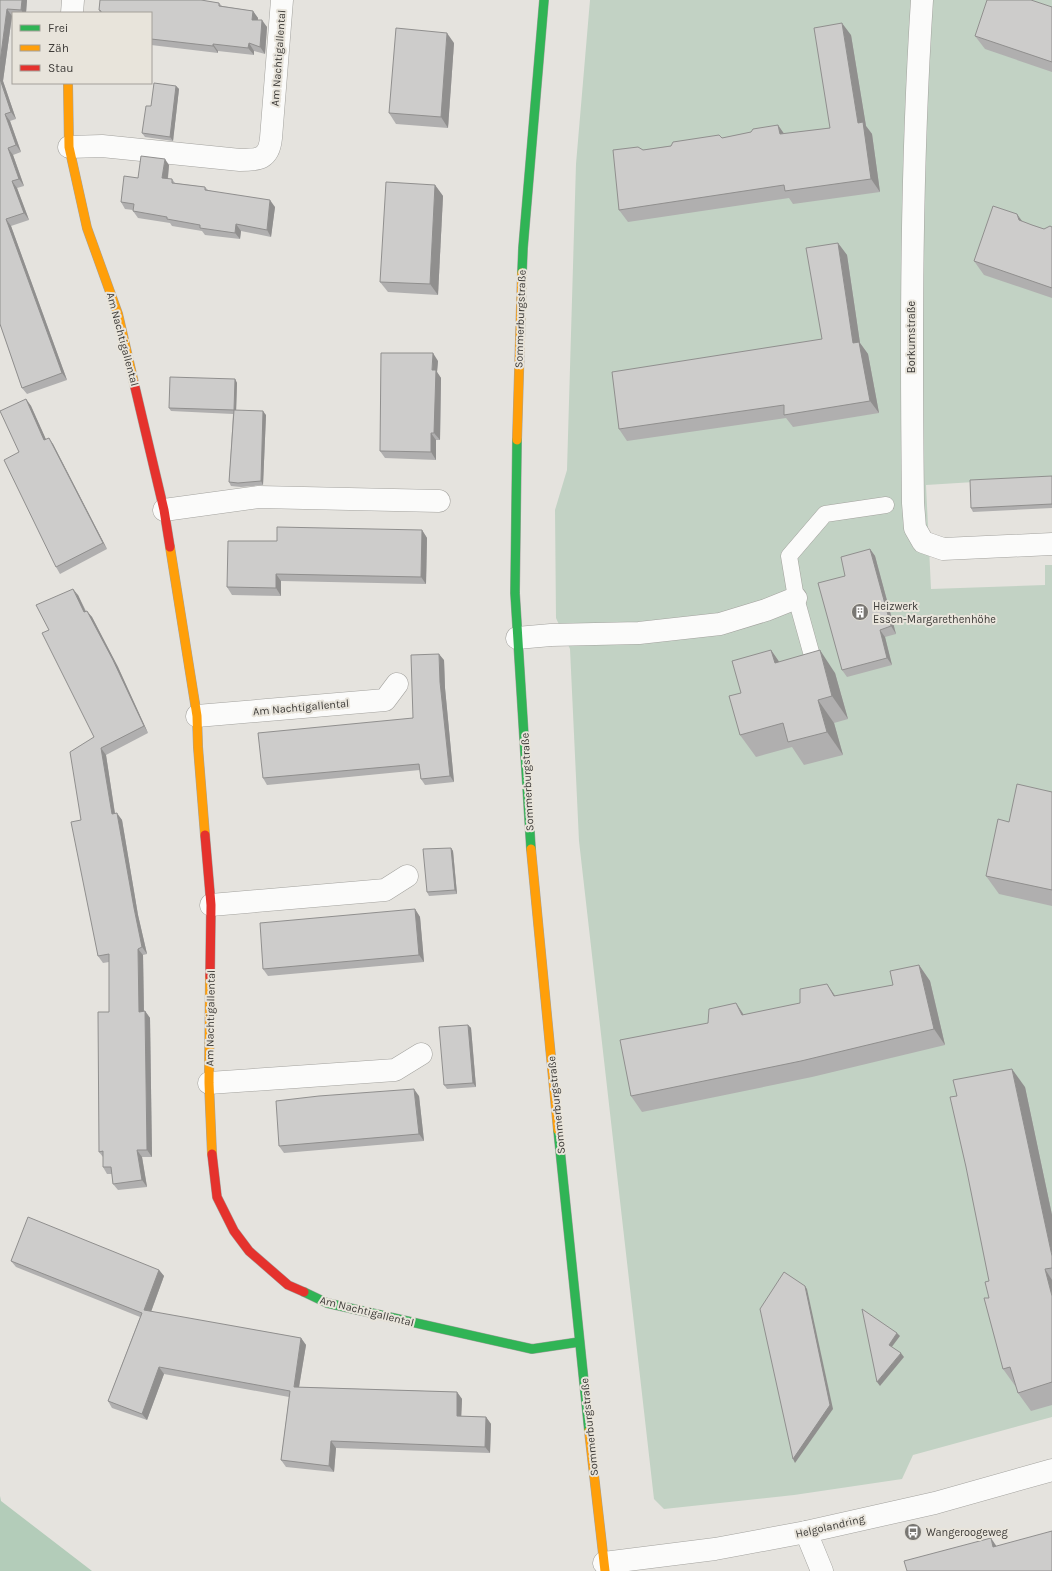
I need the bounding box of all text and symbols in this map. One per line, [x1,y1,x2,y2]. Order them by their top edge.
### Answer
street label: Am Nachtigallental [269,9,288,107]
legend [12,12,152,84]
text: Frei [48,21,68,35]
text: Zäh [48,41,69,55]
text: Stau [48,61,74,75]
street label: Sommerburgstraße [512,269,529,368]
street label: Am Nachtigallental [104,291,141,387]
street label: Borkumstraße [905,300,918,373]
place label: Heizwerk Essen-Margarethenhöhe [873,600,996,626]
building icon: Heizwerk Essen-Margarethenhöhe [850,602,870,622]
street label: Am Nachtigallental [252,697,350,718]
street label: Sommerburgstraße [518,732,537,831]
street label: Am Nachtigallental [203,970,218,1066]
street label: Sommerburgstraße [545,1055,568,1155]
street label: Am Nachtigallental [318,1294,415,1329]
street label: Sommerburgstraße [578,1377,601,1477]
street label: Helgolandring [794,1512,867,1541]
bus stop icon: Wangeroogeweg [903,1522,923,1542]
place label: Wangeroogeweg [926,1526,1009,1539]

